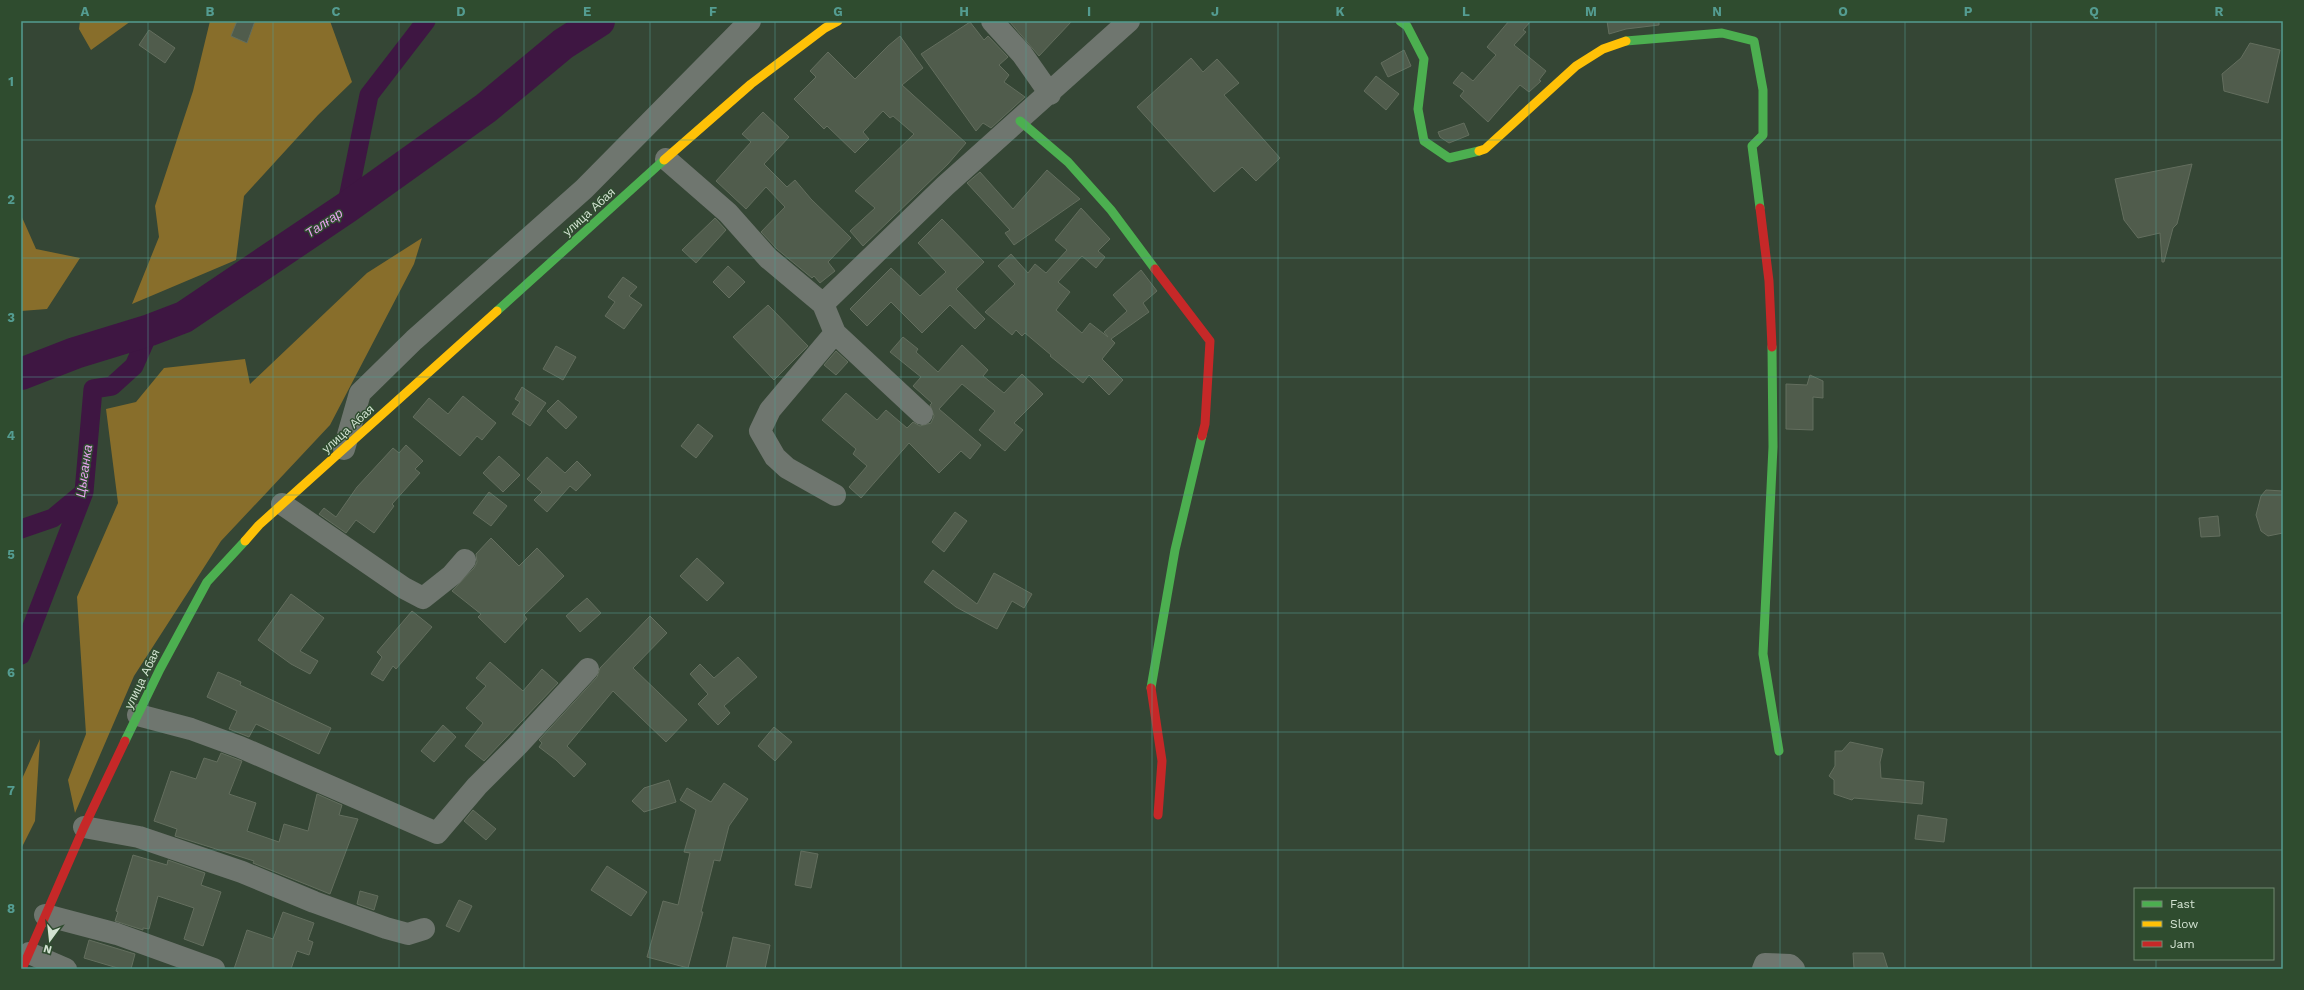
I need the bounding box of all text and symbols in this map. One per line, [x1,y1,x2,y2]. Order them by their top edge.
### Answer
text: A [81,4,90,19]
text: B [206,4,215,19]
text: C [332,4,341,19]
text: D [456,4,466,19]
text: E [583,4,591,19]
text: F [709,4,717,19]
text: G [833,4,843,19]
text: H [959,4,969,19]
text: I [1087,4,1091,19]
text: J [1211,4,1219,19]
text: K [1335,4,1345,19]
text: L [1462,4,1470,19]
text: M [1585,4,1597,19]
text: N [1712,4,1722,19]
text: O [1838,4,1848,19]
text: P [1964,4,1973,19]
text: Q [2089,4,2099,19]
text: R [2215,4,2224,19]
text: 1 [8,74,14,89]
street label: улица Абая [560,185,618,239]
text: 2 [7,192,15,207]
water label: Талғар [303,205,345,241]
text: 3 [7,310,15,325]
street label: улица Абая [319,402,377,456]
text: 4 [7,428,16,443]
water label: Цыганка [73,444,95,498]
text: 5 [7,547,15,562]
street label: улица Абая [121,647,163,711]
text: 6 [7,665,15,680]
text: 7 [7,783,15,798]
legend [2134,888,2274,960]
text: Fast [2170,897,2195,911]
text: 8 [7,901,15,916]
text: Slow [2170,917,2198,931]
north arrow [30,920,70,960]
text: Jam [2170,937,2195,951]
text: N [42,942,53,957]

